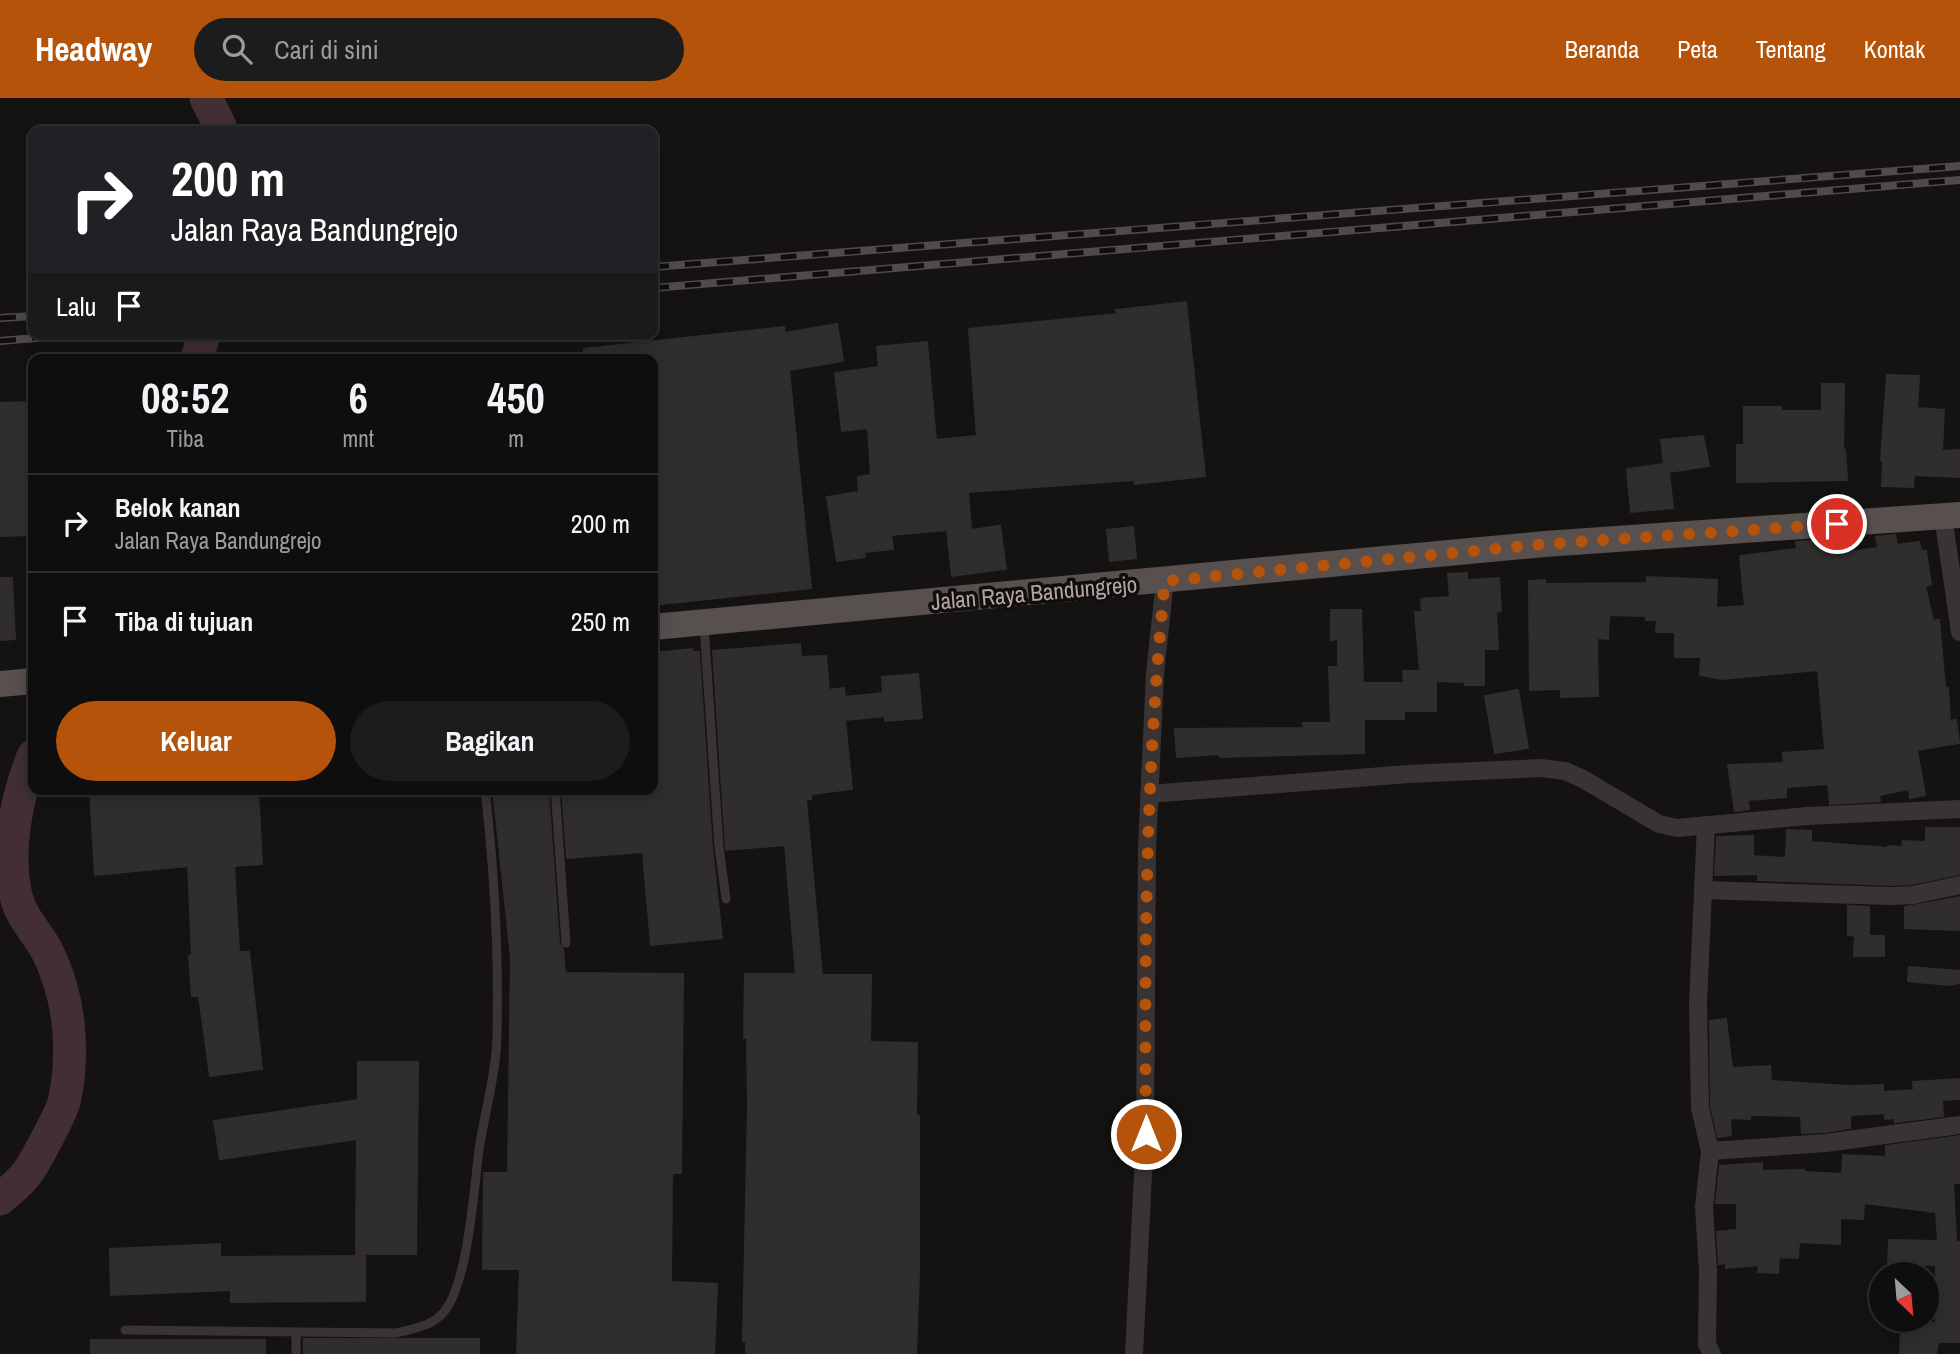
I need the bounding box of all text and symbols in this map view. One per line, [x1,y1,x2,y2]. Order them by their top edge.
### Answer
search box [194,18,684,81]
text: Headway [35,27,152,71]
icon: search [218,30,256,68]
text: Cari di sini [274,32,379,67]
text: Beranda [1565,33,1639,65]
text: Peta [1677,33,1718,65]
text: Tentang [1756,33,1826,65]
text: Kontak [1864,33,1925,65]
text: 200 m [171,145,285,211]
icon: right [56,154,147,245]
text: Jalan Raya Bandungrejo [171,208,458,251]
icon: arrive [110,287,148,325]
text: Lalu [56,289,96,324]
text: 08:52 [141,370,229,426]
text: 6 [349,370,368,426]
text: 450 [487,370,545,426]
text: Tiba [167,423,204,454]
text: mnt [343,423,374,454]
text: m [508,423,524,454]
text: Belok kanan [115,490,241,525]
pin [1807,494,1867,554]
icon: right [56,504,94,542]
icon: arrive [1818,505,1856,543]
text: 200 m [571,506,630,541]
text: Jalan Raya Bandungrejo [115,525,322,556]
street label: Jalan Raya Bandungrejo [930,568,1138,617]
icon: arrive [56,602,94,640]
text: Tiba di tujuan [115,604,253,639]
text: 250 m [571,604,630,639]
button: Keluar [56,701,336,781]
button: Bagikan [350,701,630,781]
position arrow [1109,1097,1183,1171]
north arrow [1869,1262,1939,1332]
map controls [1869,1262,1939,1332]

